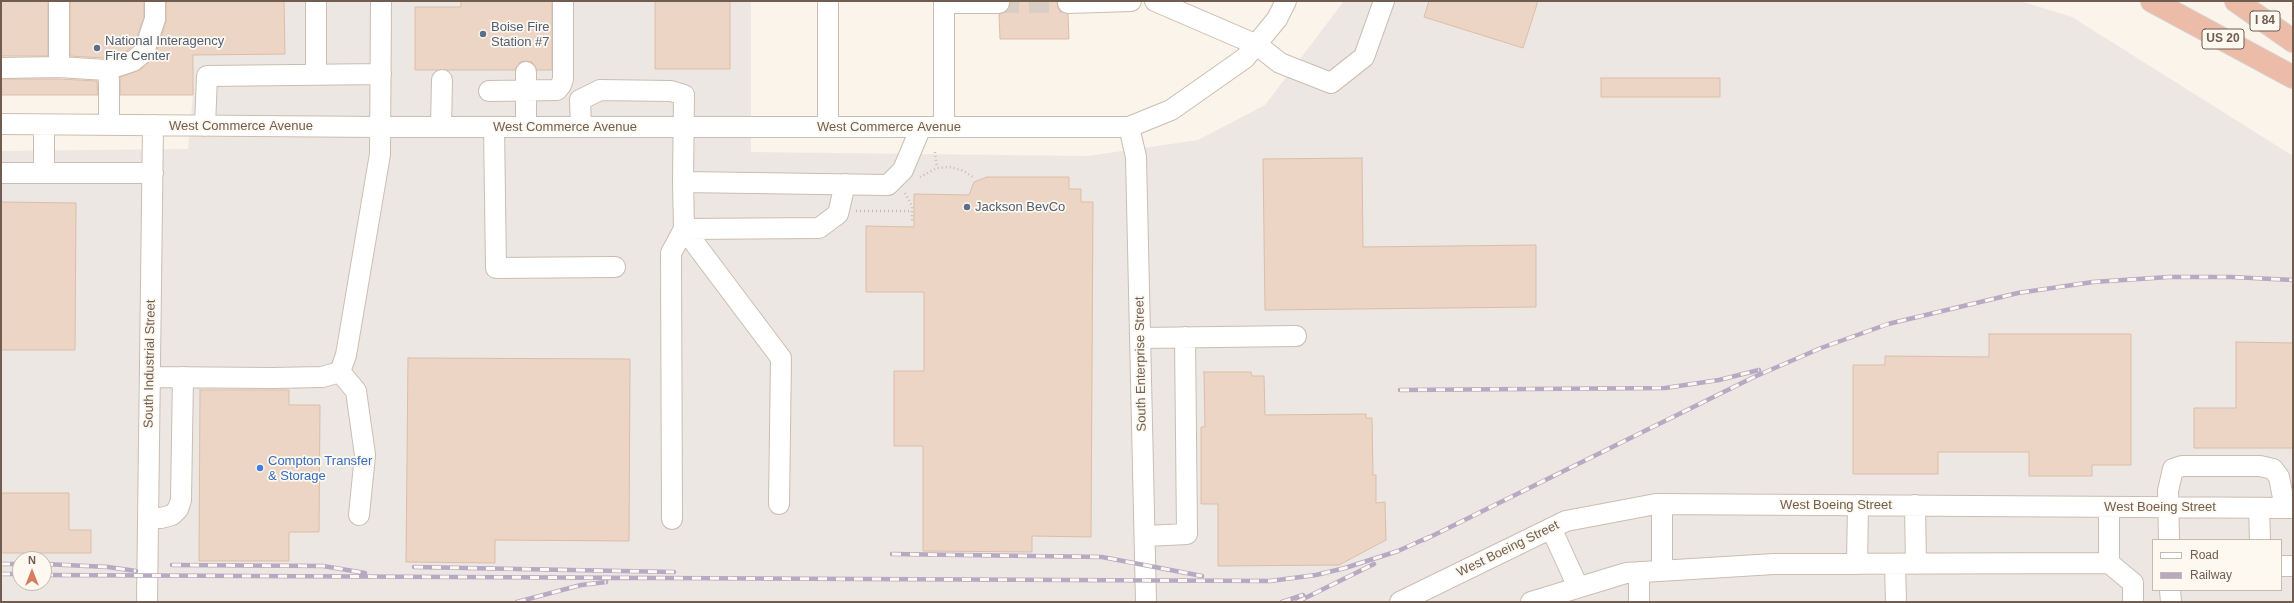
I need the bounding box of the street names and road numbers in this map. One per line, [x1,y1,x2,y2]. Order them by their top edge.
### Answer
road number: I 84 [2250,11,2280,31]
road number: US 20 [2202,29,2244,49]
street label: West Commerce Avenue [169,118,313,134]
street label: West Commerce Avenue [493,119,637,135]
street label: West Commerce Avenue [817,119,961,135]
street label: South Enterprise Street [1132,296,1150,432]
street label: South Industrial Street [141,300,159,428]
street label: West Boeing Street [1780,497,1892,513]
street label: West Boeing Street [2104,499,2216,515]
street label: West Boeing Street [1454,517,1562,581]

